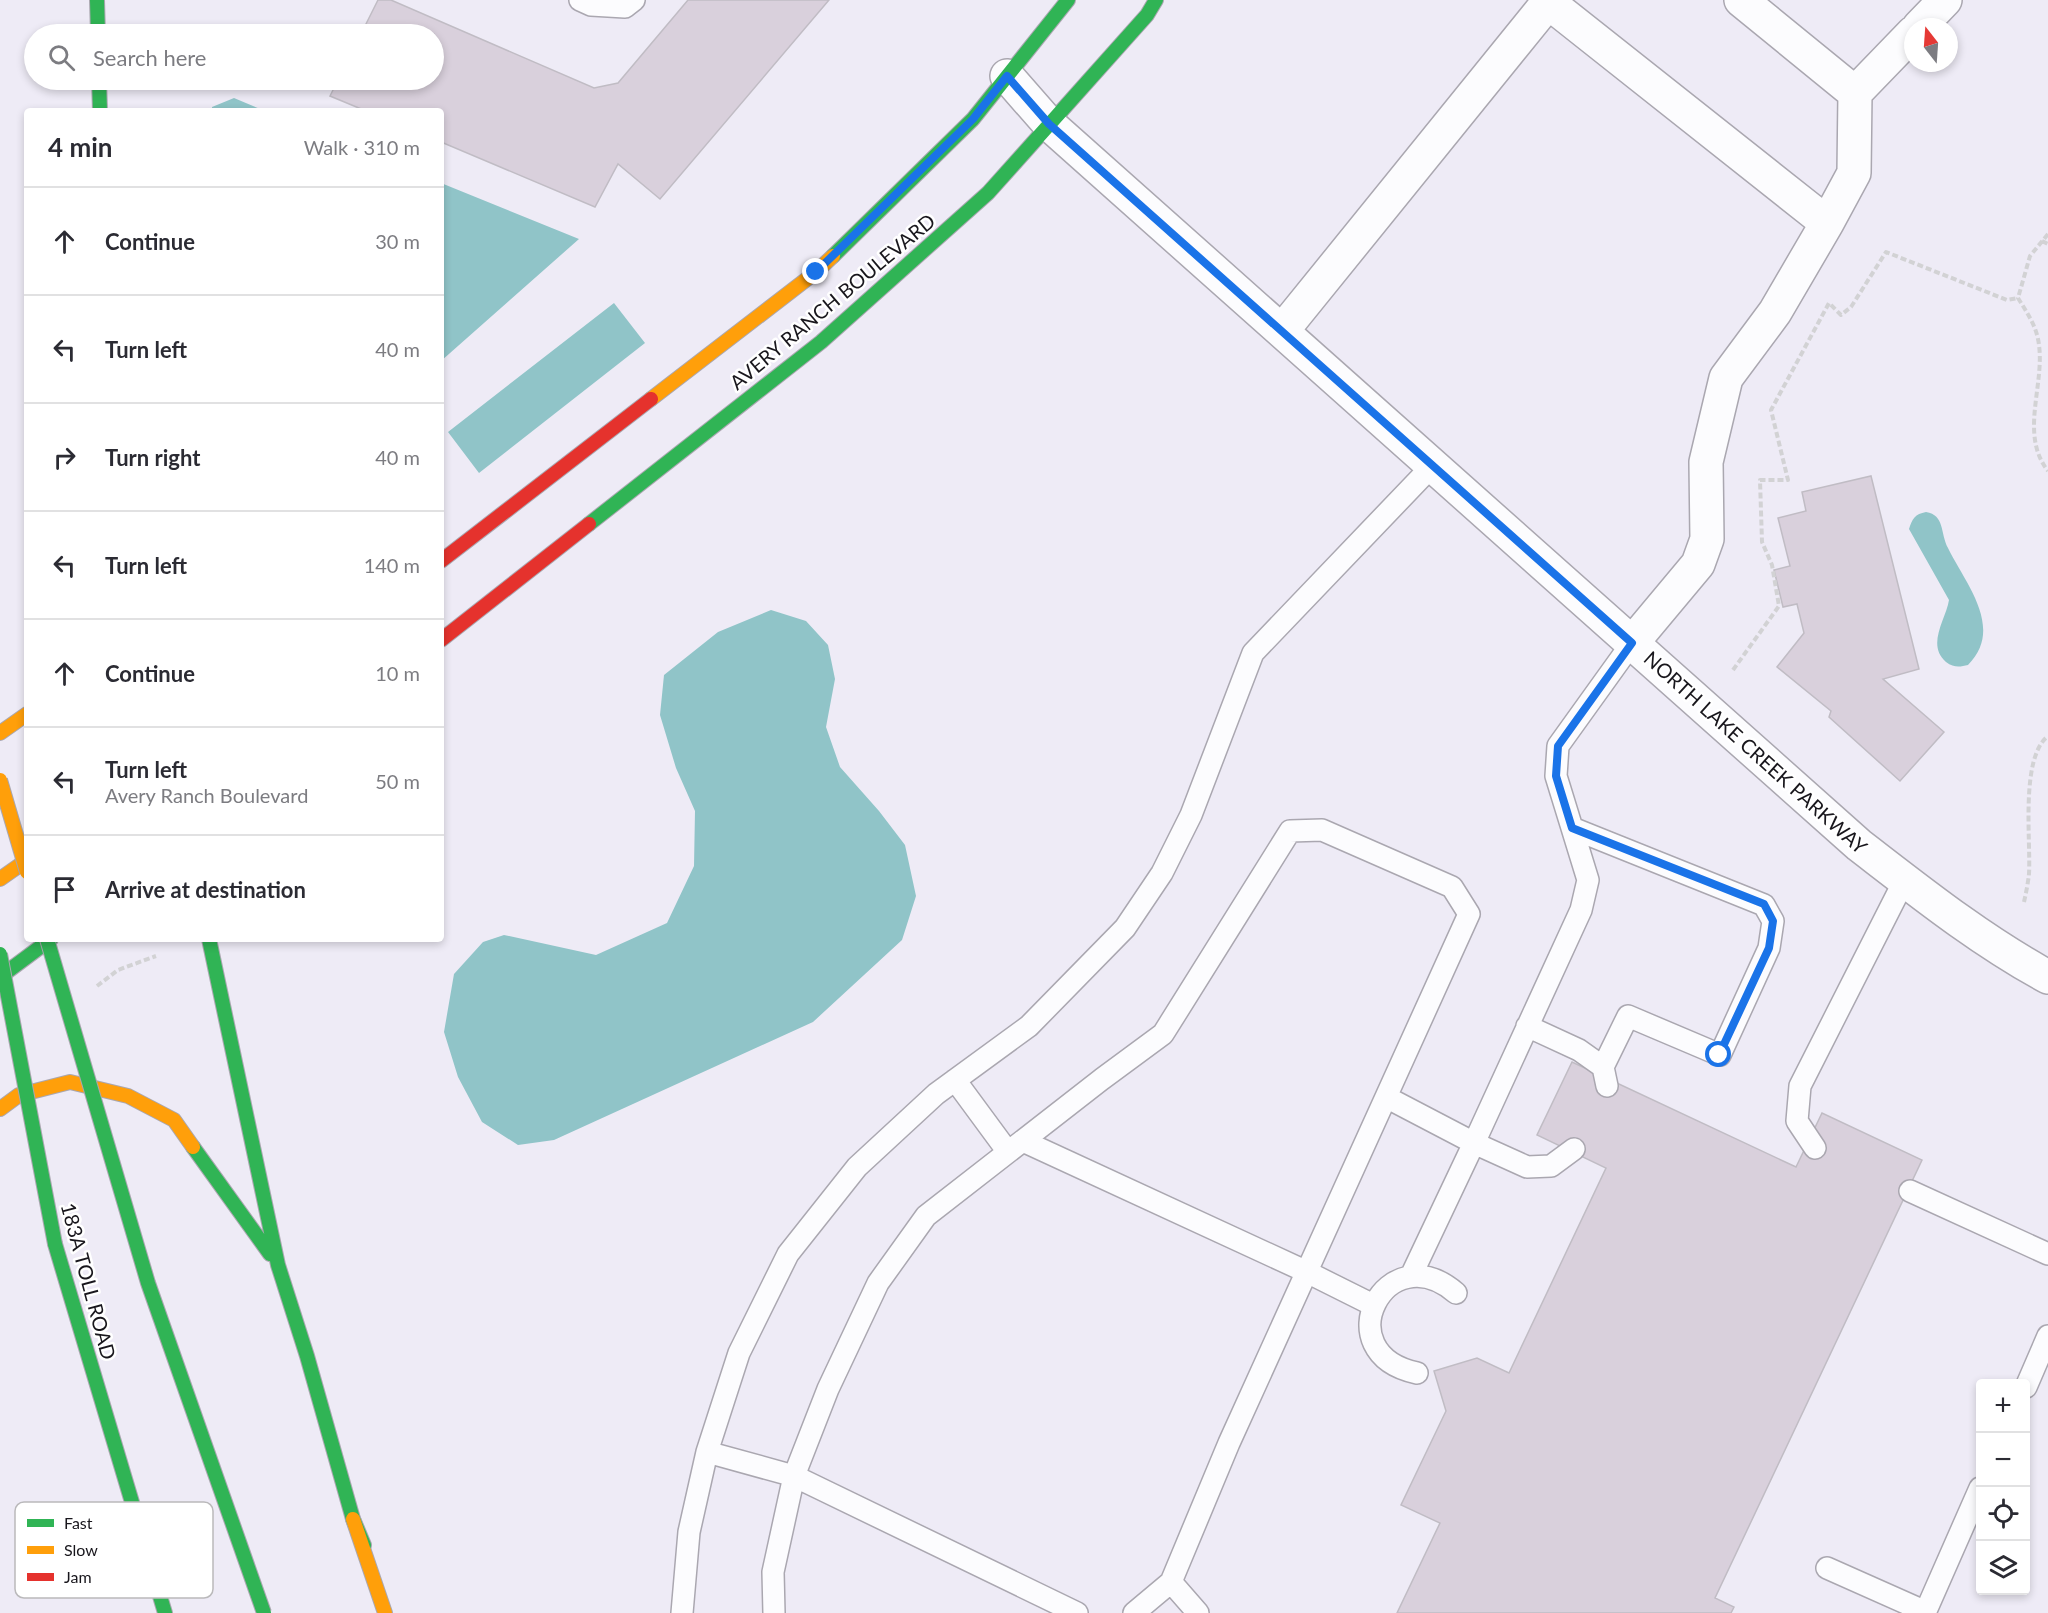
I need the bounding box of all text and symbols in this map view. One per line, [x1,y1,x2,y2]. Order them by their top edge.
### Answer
north arrow [1904,18,1958,72]
search box [24,24,444,90]
icon: search [45,41,78,74]
text: Search here [93,44,206,71]
text: 4 min [48,131,112,163]
text: Walk · 310 m [304,135,420,159]
street label: AVERY RANCH BOULEVARD [724,208,940,394]
icon: ahead [48,225,81,258]
text: Continue [105,228,195,255]
text: 30 m [375,229,420,253]
route end [802,258,828,284]
icon: left [48,333,81,366]
text: Turn left [105,336,187,363]
text: 40 m [375,337,420,361]
icon: right [48,441,81,474]
text: Turn right [105,444,200,471]
text: 40 m [375,445,420,469]
icon: left [48,549,81,582]
text: Turn left [105,552,187,579]
text: 140 m [364,553,420,577]
street label: NORTH LAKE CREEK PARKWAY [1640,646,1873,859]
icon: ahead [48,657,81,690]
text: Continue [105,660,195,687]
text: 10 m [375,661,420,685]
text: Turn left [105,756,187,783]
icon: left [48,765,81,798]
text: 50 m [375,769,420,793]
text: Avery Ranch Boulevard [105,783,308,807]
icon: arrive [48,873,81,906]
text: Arrive at destination [105,876,306,903]
route start [1705,1041,1731,1067]
street label: 183A TOLL ROAD [57,1200,121,1362]
map controls [1976,1379,2030,1595]
button: + [1976,1379,2030,1433]
button: − [1976,1433,2030,1487]
button: locate [1976,1487,2030,1541]
legend [15,1502,213,1598]
text: Fast [64,1513,93,1532]
text: Slow [64,1540,98,1559]
button: layers [1976,1541,2030,1595]
text: Jam [64,1567,92,1586]

